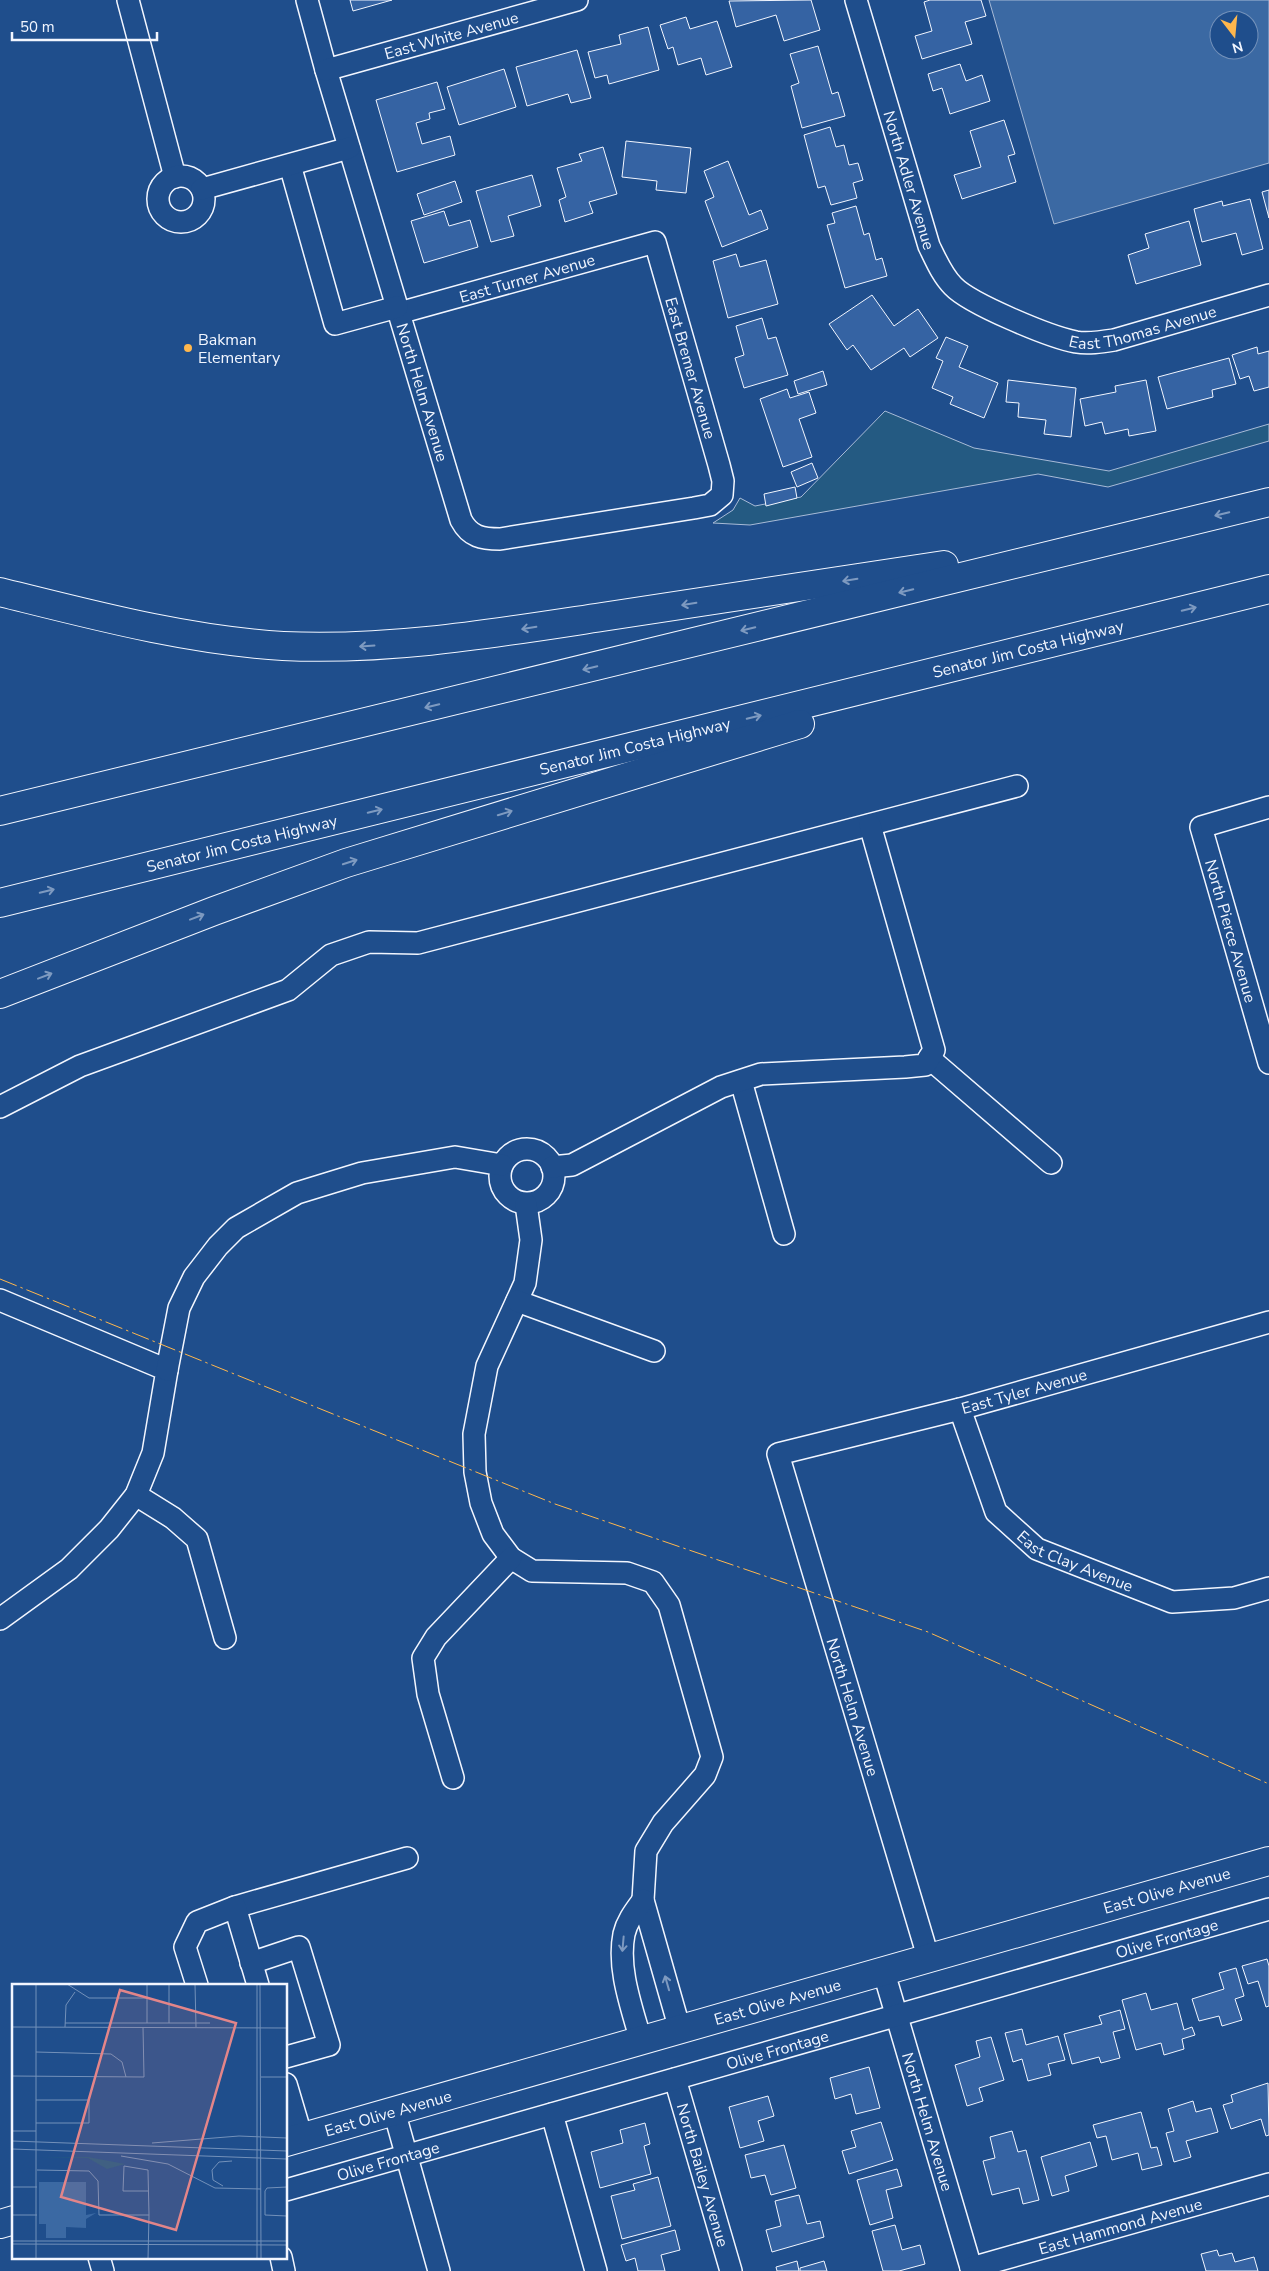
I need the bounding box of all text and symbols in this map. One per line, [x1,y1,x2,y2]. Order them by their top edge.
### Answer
street label: East White Avenue [382,7,521,65]
scale bar [12,10,158,42]
north arrow [1209,10,1259,60]
text: 50 m [20,17,55,37]
text: N [1230,36,1245,58]
street label: North Adler Avenue [877,108,940,253]
street label: East Turner Avenue [457,249,598,309]
street label: East Bremer Avenue [659,295,721,442]
street label: East Thomas Avenue [1067,301,1219,355]
street label: North Helm Avenue [391,321,453,464]
place label: Bakman Elementary [198,329,281,369]
marker: Bakman Elementary [182,342,194,354]
one-way arrow [1214,510,1230,519]
one-way arrow [842,575,858,585]
one-way arrow [898,587,914,596]
one-way arrow [682,599,698,609]
one-way arrow [1180,604,1196,613]
street label: Senator Jim Costa Highway [930,615,1127,684]
one-way arrow [521,623,537,633]
one-way arrow [740,625,756,634]
one-way arrow [360,642,376,651]
one-way arrow [582,663,598,673]
one-way arrow [425,702,441,711]
street label: Senator Jim Costa Highway [537,712,734,781]
one-way arrow [745,712,761,721]
one-way arrow [367,806,383,815]
one-way arrow [496,808,512,817]
street label: Senator Jim Costa Highway [144,810,341,878]
one-way arrow [341,857,357,867]
street label: North Pierce Avenue [1199,857,1261,1005]
one-way arrow [39,886,55,895]
one-way arrow [189,912,204,921]
one-way arrow [37,971,53,980]
street label: East Tyler Avenue [959,1364,1090,1420]
street label: East Clay Avenue [1012,1526,1136,1598]
street label: North Helm Avenue [821,1636,884,1779]
street label: East Olive Avenue [1101,1863,1233,1920]
street label: Olive Frontage [1113,1914,1221,1964]
one-way arrow [619,1935,628,1951]
street label: East Olive Avenue [712,1974,844,2031]
one-way arrow [661,1976,671,1992]
inset map [12,1984,288,2258]
street label: Olive Frontage [724,2025,831,2076]
street label: North Helm Avenue [896,2050,958,2194]
street label: East Olive Avenue [322,2085,454,2142]
street label: North Bailey Avenue [671,2101,733,2250]
street label: Olive Frontage [334,2137,442,2187]
street label: East Hammond Avenue [1036,2193,1205,2260]

